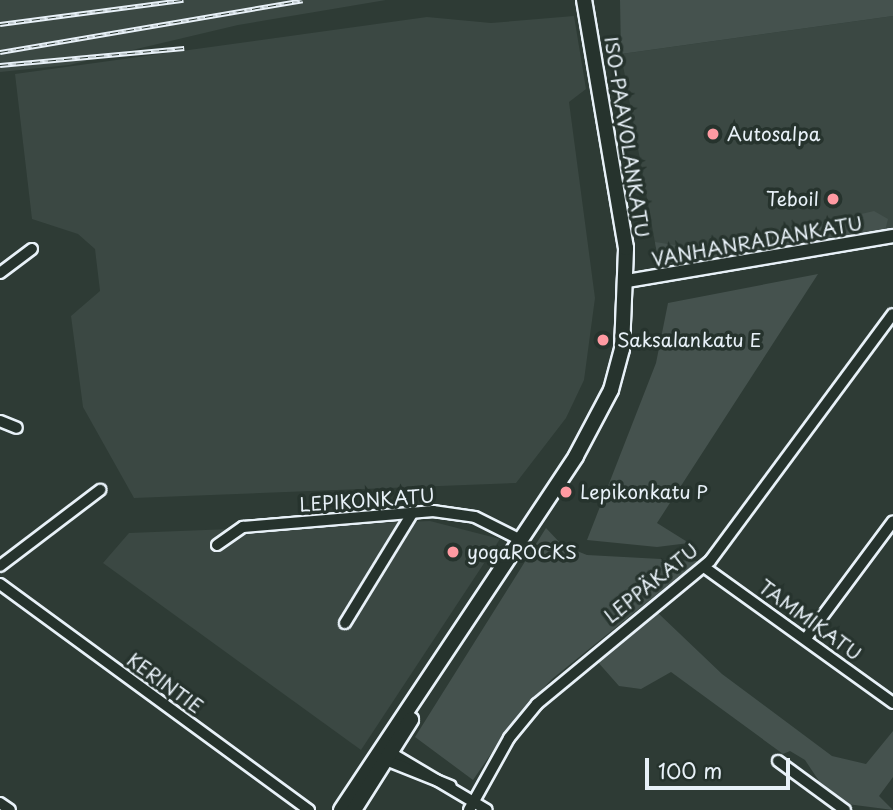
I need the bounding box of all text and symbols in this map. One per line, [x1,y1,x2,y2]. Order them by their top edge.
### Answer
street label: ISO-PAAVOLANKATU [600,35,654,239]
place label: Autosalpa [727,123,820,145]
marker: Autosalpa [705,126,721,142]
place label: Teboil [766,188,819,210]
marker: Teboil [825,191,841,207]
street label: VANHANRADANKATU [650,211,864,271]
place label: Saksalankatu E [617,329,761,351]
marker: Saksalankatu E [595,332,611,348]
place label: Lepikonkatu P [580,481,708,503]
street label: LEPIKONKATU [299,484,435,516]
marker: Lepikonkatu P [558,484,574,500]
street label: LEPPÄKATU [600,538,702,628]
place label: yogaROCKS [467,541,577,563]
marker: yogaROCKS [445,544,461,560]
street label: TAMMIKATU [754,575,866,665]
street label: KERINTIE [123,648,207,718]
scale bar [648,744,793,788]
text: 100 m [658,754,722,786]

